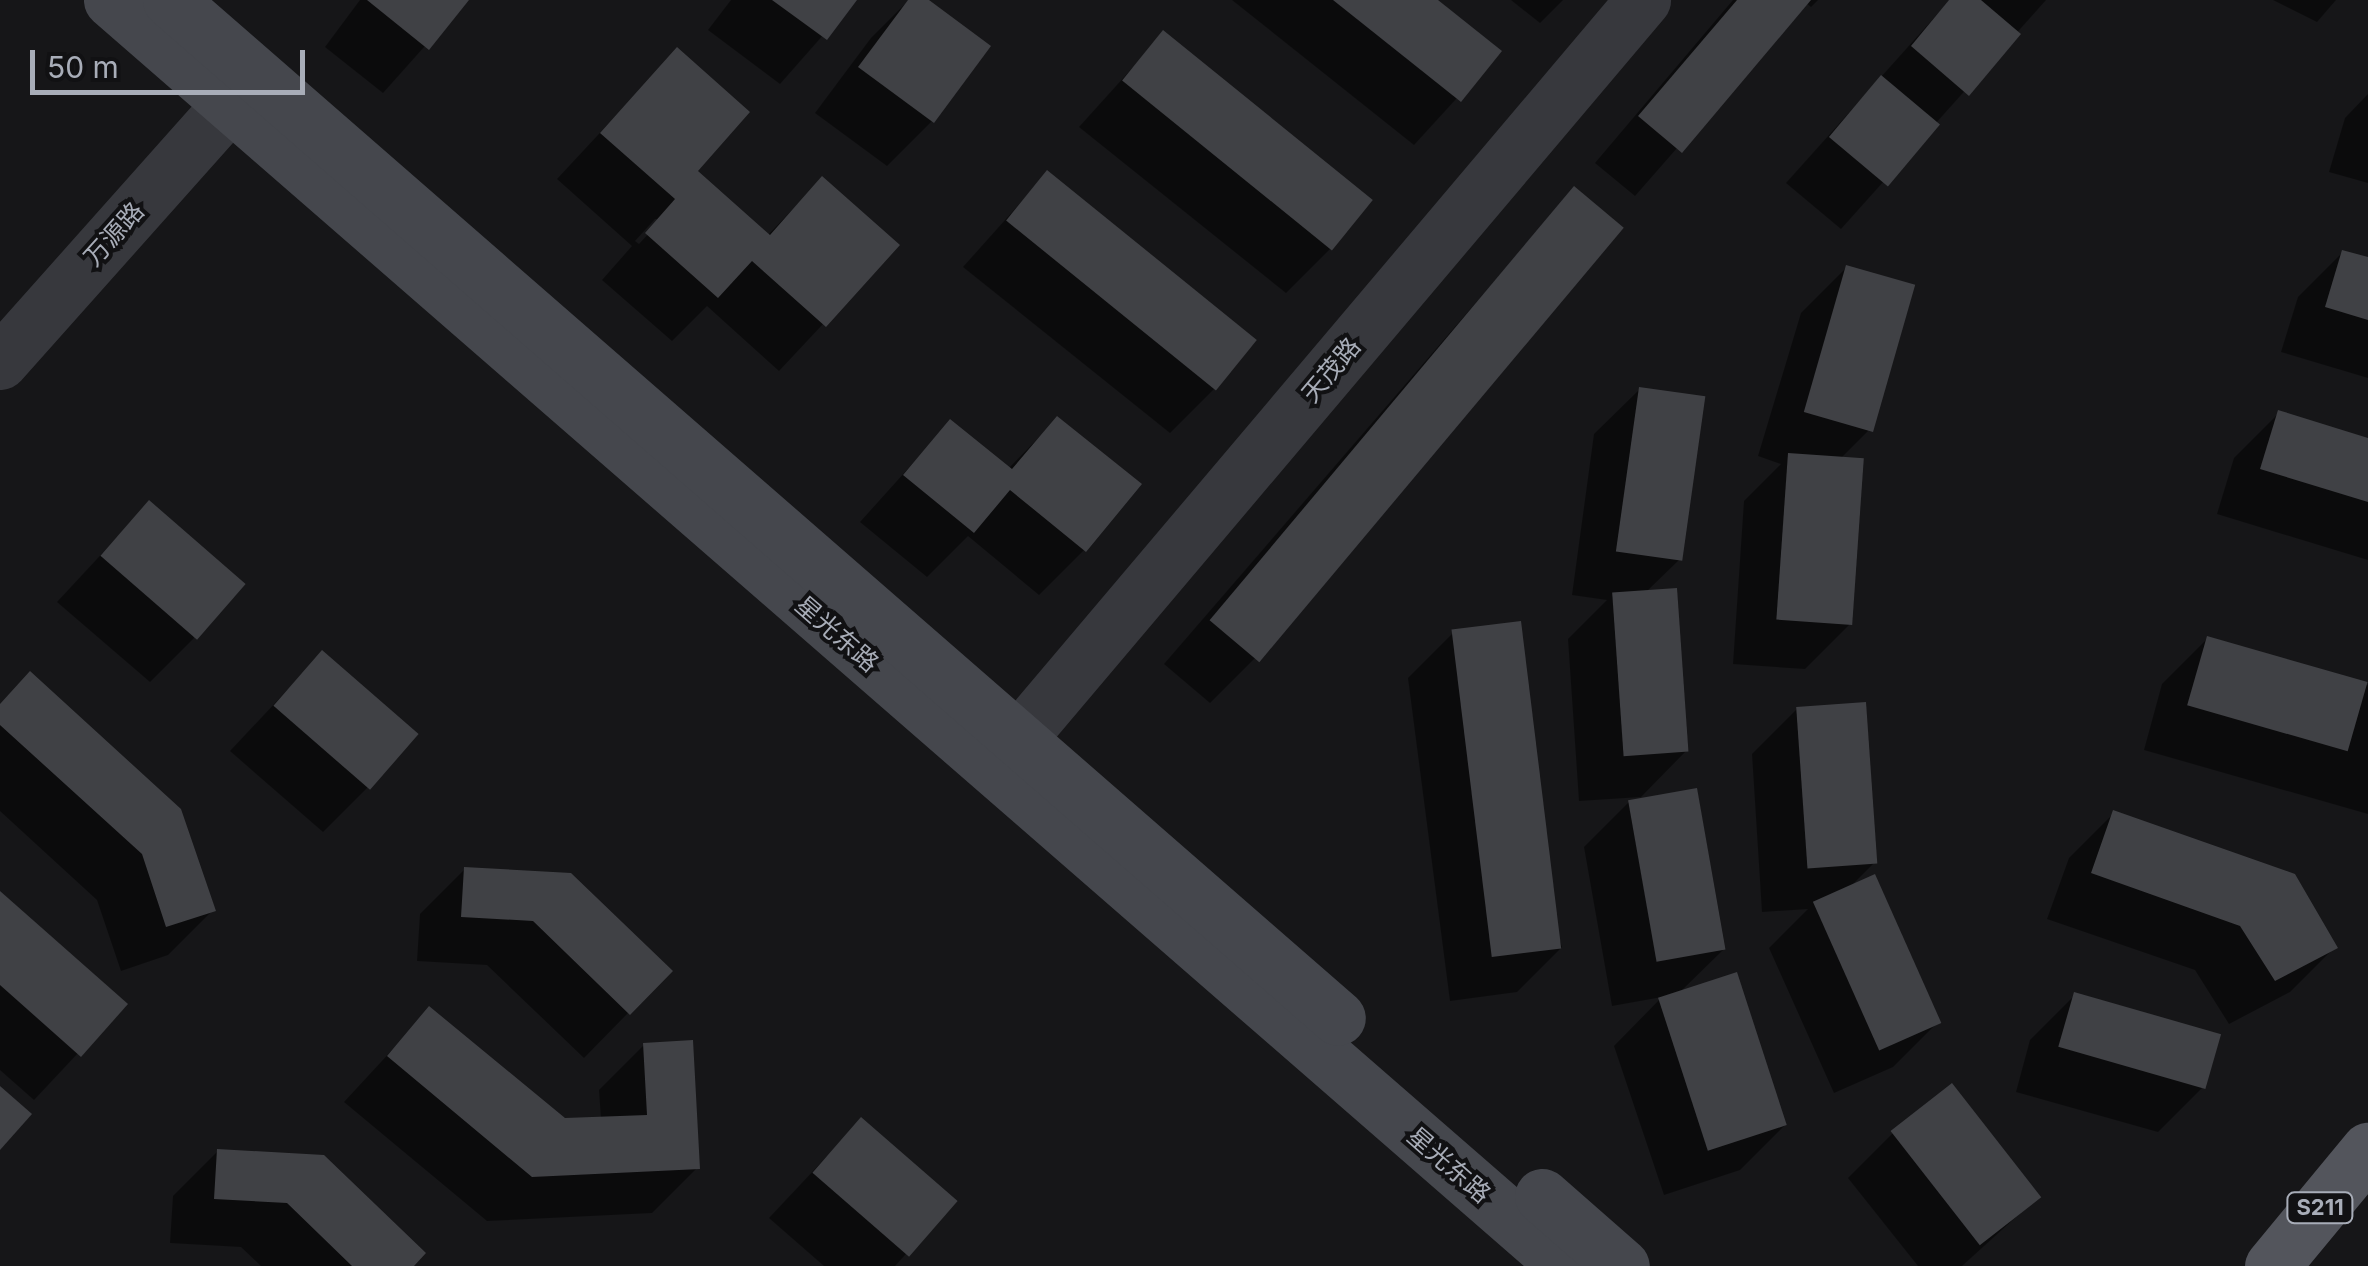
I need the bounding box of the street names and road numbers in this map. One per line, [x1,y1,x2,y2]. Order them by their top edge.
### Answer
street label: 万源路 [78,196,150,272]
street label: 天茂路 [1295,332,1367,408]
street label: 星光东路 [789,590,885,678]
street label: 星光东路 [1401,1121,1497,1209]
road number: S211 [2285,1191,2355,1225]

